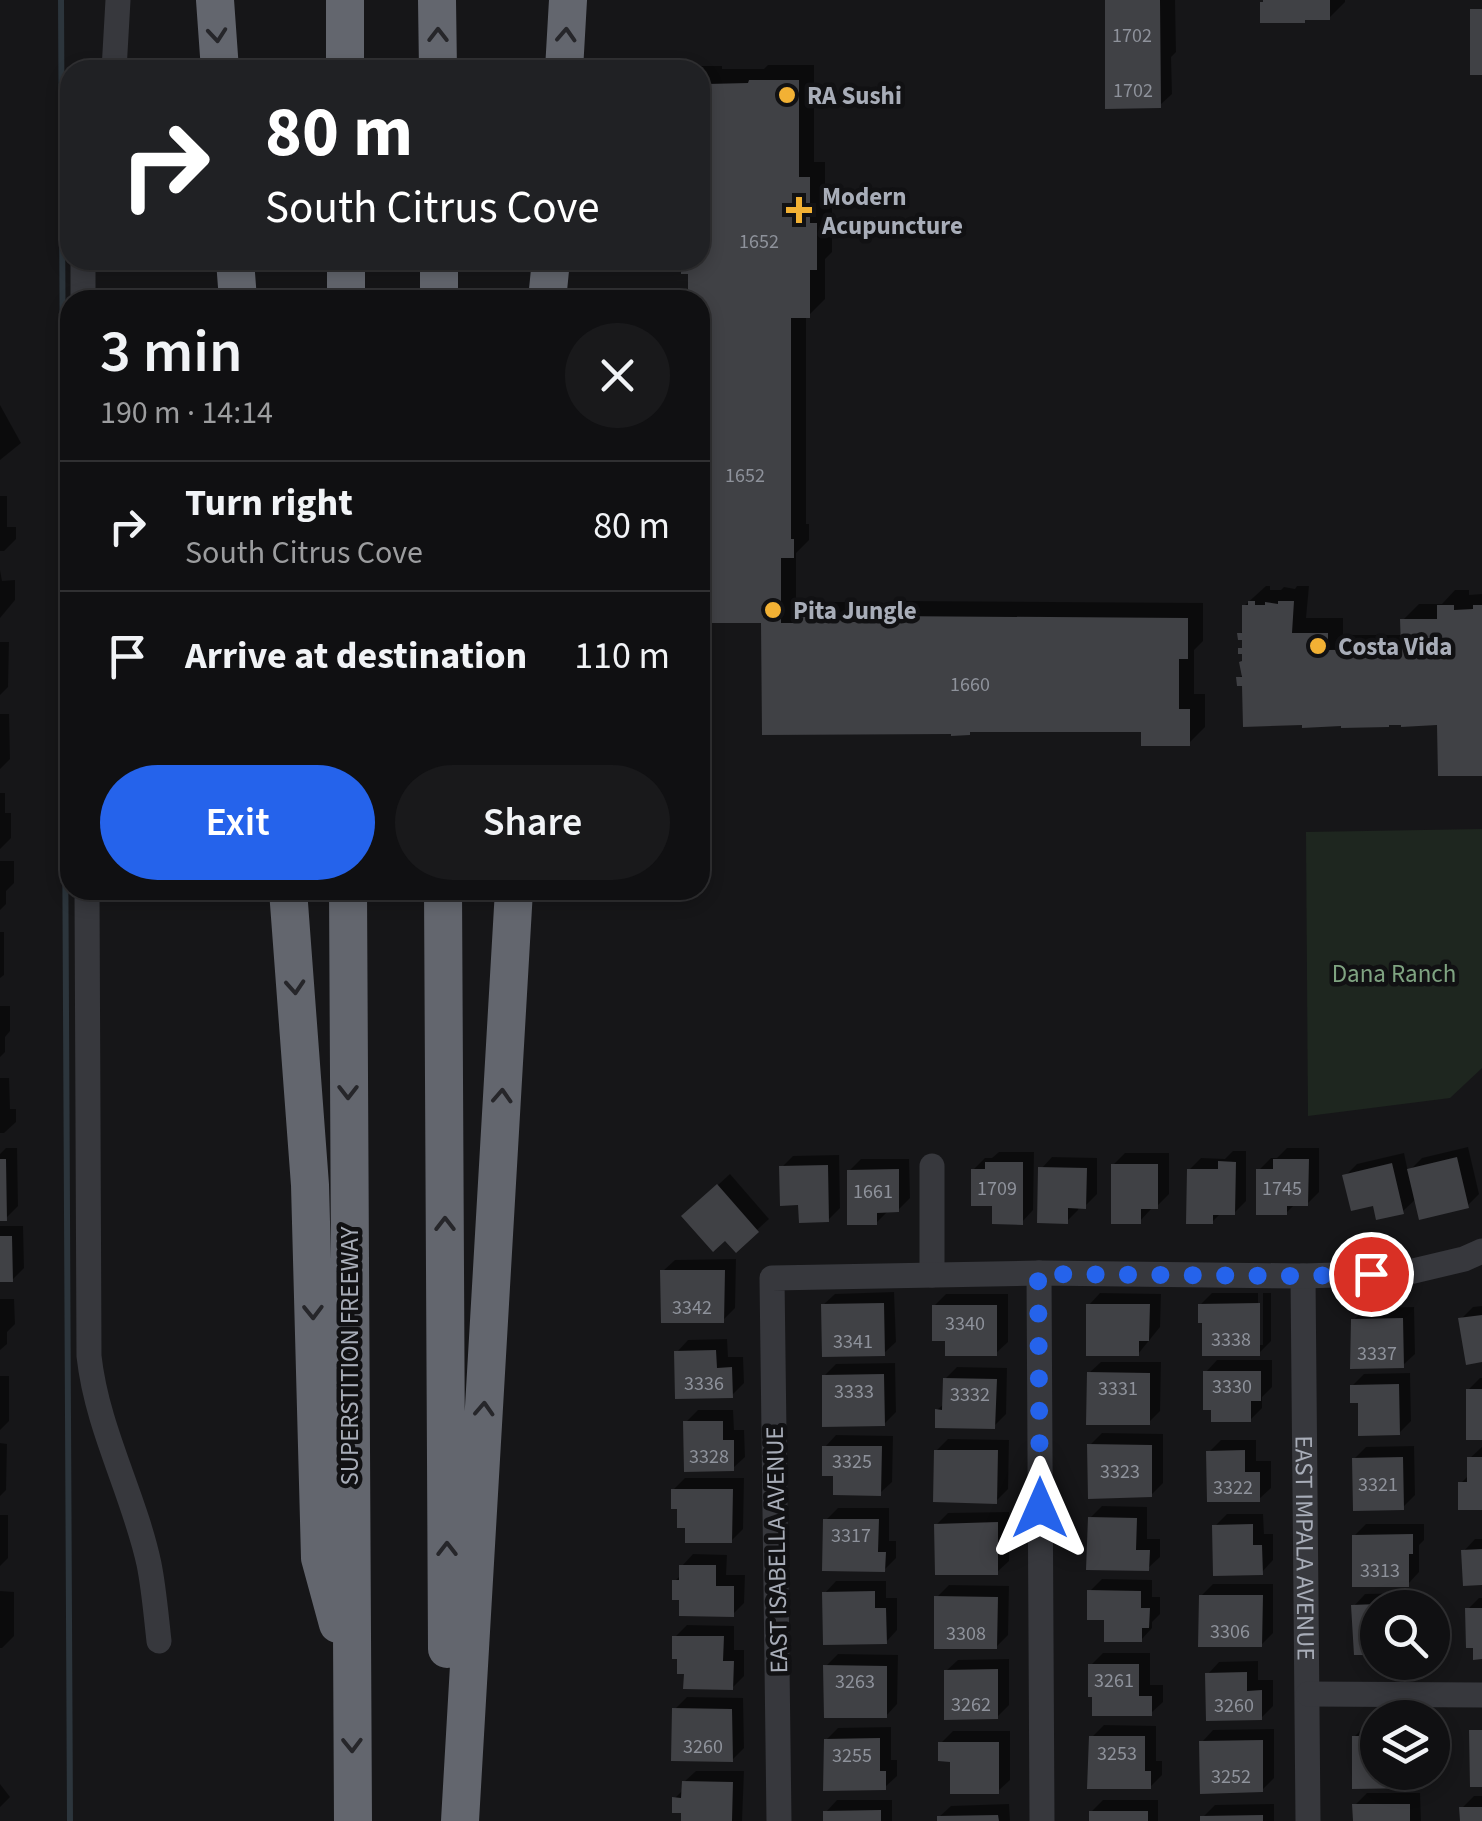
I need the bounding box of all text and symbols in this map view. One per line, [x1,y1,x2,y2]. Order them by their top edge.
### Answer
house number: 1702 [1112,22,1152,50]
one-way arrow [206,27,228,43]
one-way arrow [427,27,449,42]
one-way arrow [555,27,576,43]
house number: 1702 [1113,77,1153,105]
place label: RA Sushi [807,78,902,114]
text: 80 m [265,83,413,183]
marker: RA Sushi [776,84,798,106]
icon: right [100,100,230,230]
text: South Citrus Cove [265,176,600,240]
place label: Modern Acupuncture [821,179,963,244]
marker: Modern Acupuncture [786,197,812,223]
house number: 1652 [739,228,779,256]
text: 3 min [100,310,243,395]
button: close [565,323,670,428]
text: 190 m · 14:14 [100,390,273,436]
house number: 1652 [725,462,765,490]
text: Turn right [185,476,353,530]
icon: right [100,499,155,554]
text: 80 m [593,499,670,553]
text: South Citrus Cove [185,530,423,576]
place label: Pita Jungle [793,593,917,629]
marker: Pita Jungle [762,599,784,621]
icon: arrive [100,629,155,684]
text: Arrive at destination [185,629,527,683]
text: 110 m [574,629,670,683]
place label: Costa Vida [1338,629,1452,665]
marker: Costa Vida [1307,635,1329,657]
house number: 1660 [950,671,990,699]
button: Exit [100,765,375,880]
button: Share [395,765,670,880]
park label: Dana Ranch [1332,956,1456,992]
one-way arrow [284,980,306,996]
one-way arrow [337,1086,359,1101]
one-way arrow [491,1087,512,1103]
house number: 1709 [977,1175,1017,1203]
house number: 1745 [1262,1175,1302,1203]
house number: 1661 [853,1178,893,1206]
one-way arrow [434,1215,456,1230]
street label: SUPERSTITION FREEWAY [332,1226,368,1485]
pin [1329,1232,1414,1317]
icon: arrive [1344,1247,1399,1302]
house number: 3342 [672,1294,712,1322]
one-way arrow [303,1304,324,1320]
house number: 3340 [945,1310,985,1338]
house number: 3338 [1211,1326,1251,1354]
house number: 3341 [833,1328,873,1356]
house number: 3337 [1357,1340,1397,1368]
house number: 3336 [684,1370,724,1398]
house number: 3330 [1212,1373,1252,1401]
house number: 3331 [1098,1375,1138,1403]
house number: 3333 [834,1378,874,1406]
house number: 3332 [950,1381,990,1409]
one-way arrow [473,1401,495,1417]
street label: EAST ISABELLA AVENUE [757,1426,797,1674]
street label: EAST IMPALA AVENUE [1285,1435,1324,1661]
house number: 3328 [689,1443,729,1471]
house number: 3325 [832,1448,872,1476]
position arrow [988,1456,1092,1560]
house number: 3323 [1100,1458,1140,1486]
house number: 3321 [1358,1471,1398,1499]
house number: 3322 [1213,1474,1253,1502]
house number: 3317 [831,1522,871,1550]
one-way arrow [436,1540,458,1556]
house number: 3313 [1360,1557,1400,1585]
map controls [1360,1590,1450,1790]
button: search [1360,1590,1450,1680]
house number: 3306 [1210,1618,1250,1646]
house number: 3308 [946,1620,986,1648]
house number: 3261 [1094,1667,1134,1695]
house number: 3263 [835,1668,875,1696]
house number: 3262 [951,1691,991,1719]
house number: 3260 [1214,1692,1254,1720]
button: layers [1360,1700,1450,1790]
house number: 3260 [683,1733,723,1761]
one-way arrow [341,1738,362,1754]
house number: 3253 [1097,1740,1137,1768]
house number: 3255 [832,1742,872,1770]
house number: 3252 [1211,1763,1251,1791]

